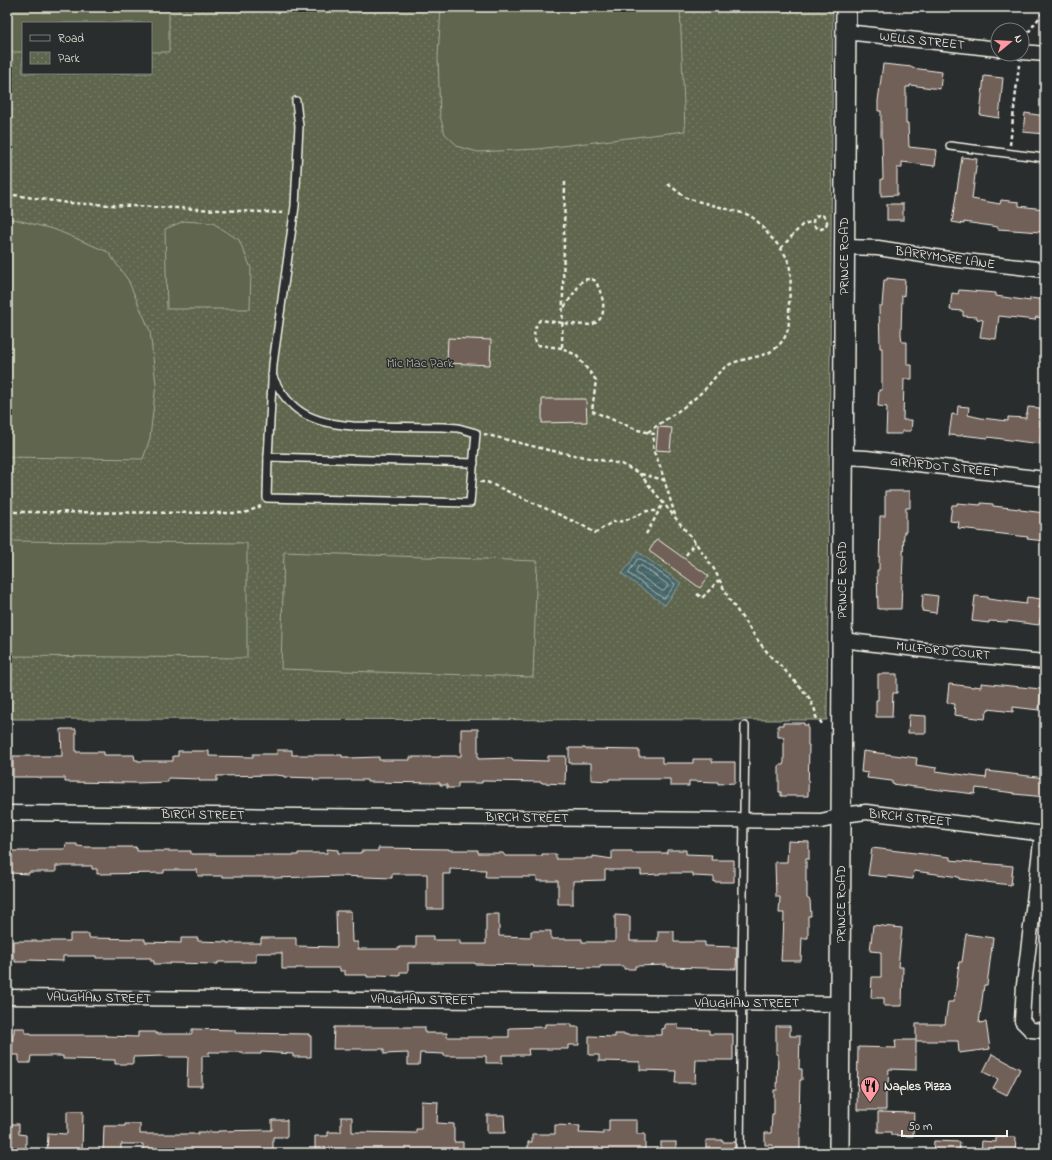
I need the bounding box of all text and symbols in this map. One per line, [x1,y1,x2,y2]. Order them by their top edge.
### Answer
legend [22,22,152,74]
north arrow [990,22,1030,62]
street label: WELLS STREET [879,27,966,55]
text: Road [58,30,84,48]
text: N [1010,33,1027,45]
text: Park [58,50,80,68]
street label: PRINCE ROAD [835,217,854,295]
street label: BARRYMORE LANE [893,241,996,274]
park label: Mic Mac Park [387,354,454,373]
street label: GIRARDOT STREET [889,452,1000,482]
street label: PRINCE ROAD [833,541,852,619]
street label: MULFORD COURT [895,637,991,665]
street label: BIRCH STREET [867,804,953,832]
street label: BIRCH STREET [160,805,245,825]
street label: BIRCH STREET [484,808,569,828]
street label: PRINCE ROAD [832,865,851,943]
street label: VAUGHAN STREET [46,988,152,1008]
street label: VAUGHAN STREET [370,990,476,1010]
street label: VAUGHAN STREET [694,994,800,1013]
restaurant icon: Naples Pizza [859,1075,881,1103]
place label: Naples Pizza [884,1077,951,1096]
scale bar [902,1112,1007,1138]
text: 50 m [908,1118,932,1136]

